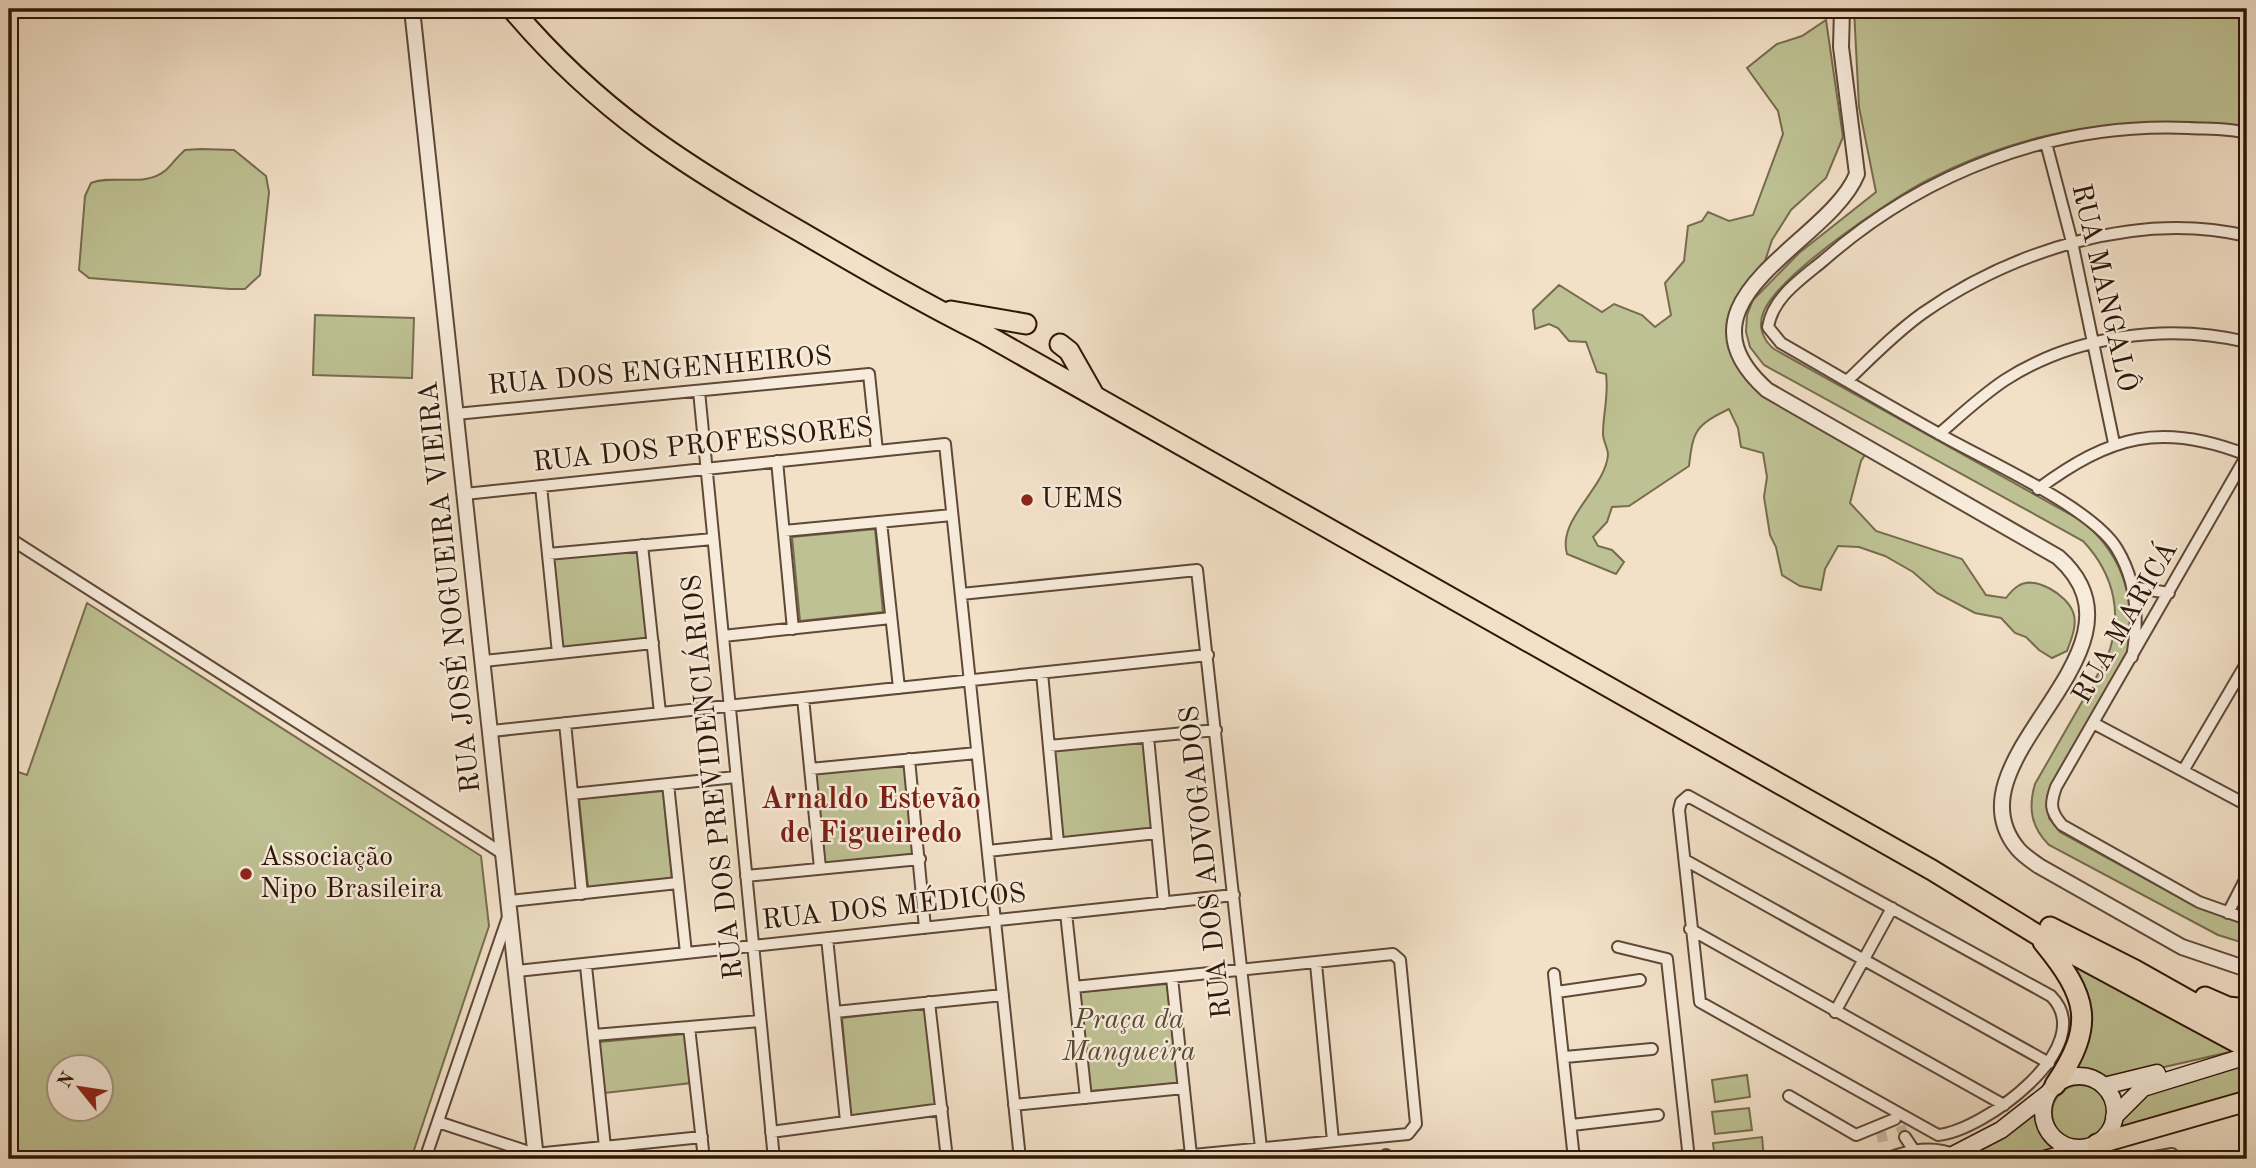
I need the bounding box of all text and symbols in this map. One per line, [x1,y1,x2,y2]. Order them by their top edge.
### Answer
street label: RUA MANGALÔ [2065,180,2145,395]
street label: RUA DOS ENGENHEIROS [487,343,833,401]
street label: RUA JOSÉ NOGUEIRA VIEIRA [410,380,487,795]
street label: RUA DOS PROFESSORES [531,414,875,478]
place label: UEMS [1041,486,1123,514]
marker: UEMS [1019,492,1035,508]
street label: RUA MARICÁ [2064,535,2184,709]
street label: RUA DOS PREVIDENCIÁRIOS [674,573,749,981]
street label: RUA DOS ADVOGADOS [1177,704,1237,1020]
district label: Arnaldo Estevão de Figueiredo [761,785,981,849]
place label: Associação Nipo Brasileira [260,844,443,904]
marker: Associação Nipo Brasileira [238,866,254,882]
street label: RUA DOS MÉDICOS [760,875,1027,936]
park label: Praça da Mangueira [1061,1007,1196,1067]
north arrow [46,1052,116,1122]
text: N [56,1069,80,1092]

